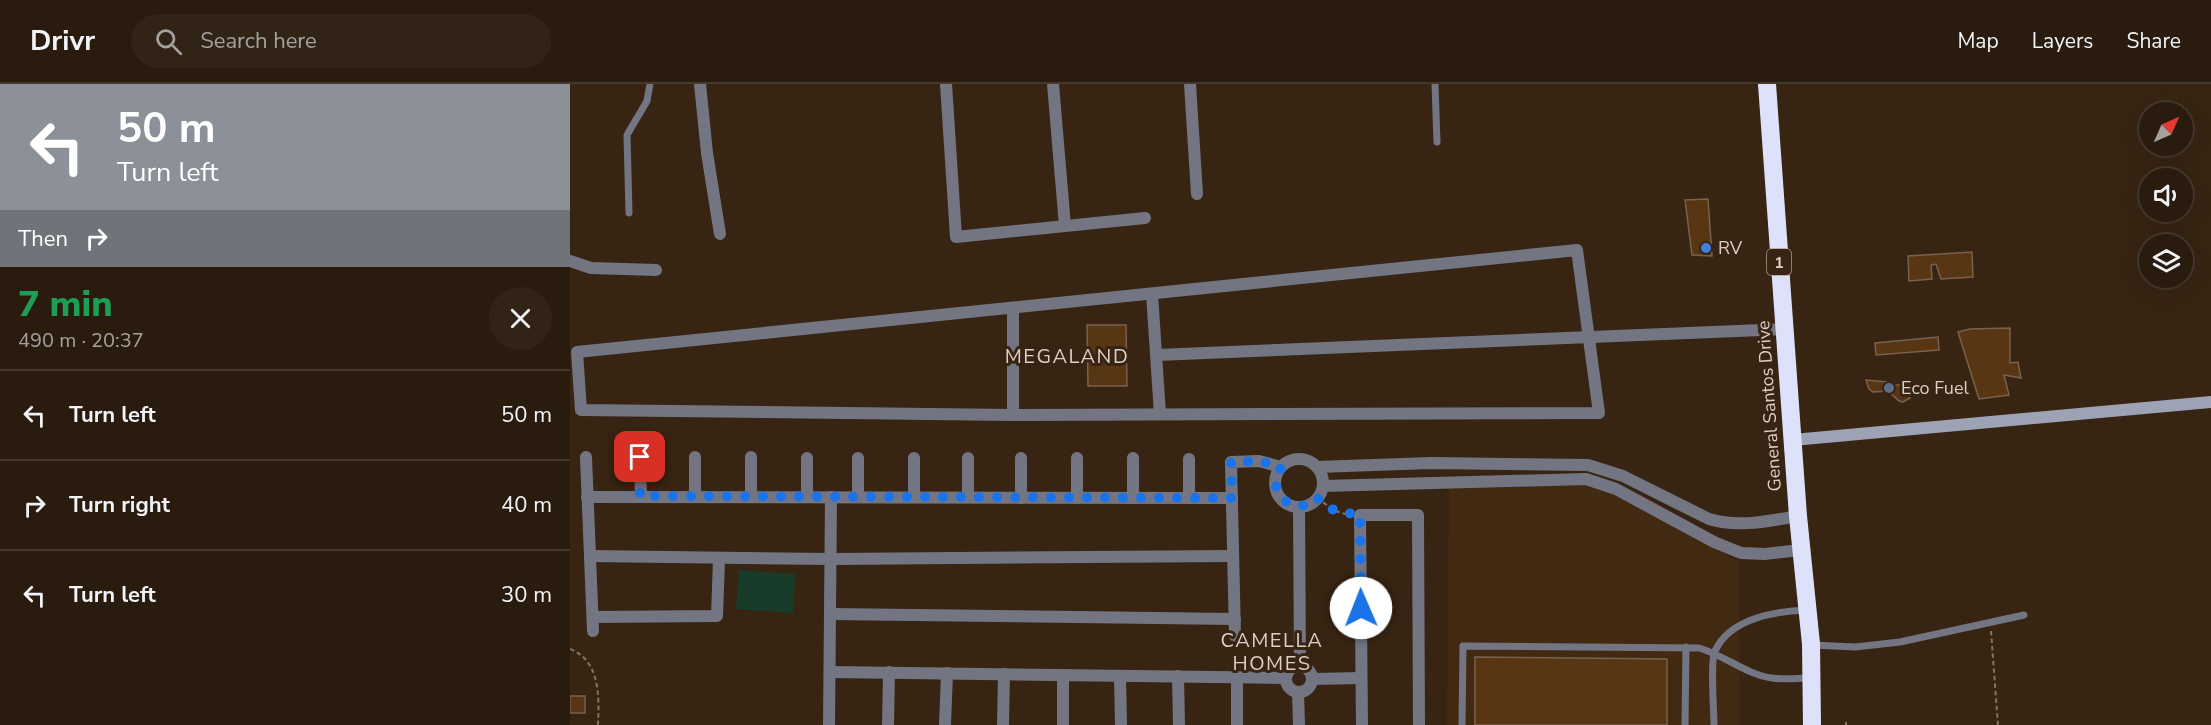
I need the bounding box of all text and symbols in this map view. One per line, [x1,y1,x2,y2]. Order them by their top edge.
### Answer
search box [131,14,551,68]
text: Drivr [30,22,95,60]
icon: search [152,25,185,58]
text: Search here [200,26,317,56]
text: Map [1957,27,1999,55]
text: Layers [2032,27,2093,55]
text: Share [2126,27,2181,55]
text: 50 m [117,100,216,157]
north arrow [2139,102,2193,156]
map controls [2139,102,2193,288]
icon: left [18,108,96,186]
text: Turn left [117,154,218,191]
button: sound [2139,168,2193,222]
icon: right [80,222,113,255]
text: Then [18,224,68,254]
button: layers [2139,234,2193,288]
place label: RV [1718,236,1743,260]
marker: RV [1699,241,1713,255]
road number: 1 [1767,249,1791,275]
text: 7 min [18,280,113,329]
button: close [489,287,552,350]
street label: General Santos Drive [1751,320,1787,492]
text: 490 m · 20:37 [18,327,144,354]
district label: MEGALAND [1005,343,1129,370]
place label: Eco Fuel [1901,376,1970,400]
marker: Eco Fuel [1882,381,1896,395]
icon: left [18,399,51,432]
text: Turn left [69,400,156,430]
text: 50 m [501,400,552,430]
pin [614,431,665,482]
icon: arrive [623,440,656,473]
icon: right [18,489,51,522]
text: Turn right [69,490,170,520]
text: 40 m [501,490,552,520]
position arrow [1329,576,1393,640]
icon: left [18,579,51,612]
text: Turn left [69,580,156,610]
text: 30 m [501,580,552,610]
district label: CAMELLA HOMES [1221,627,1323,677]

